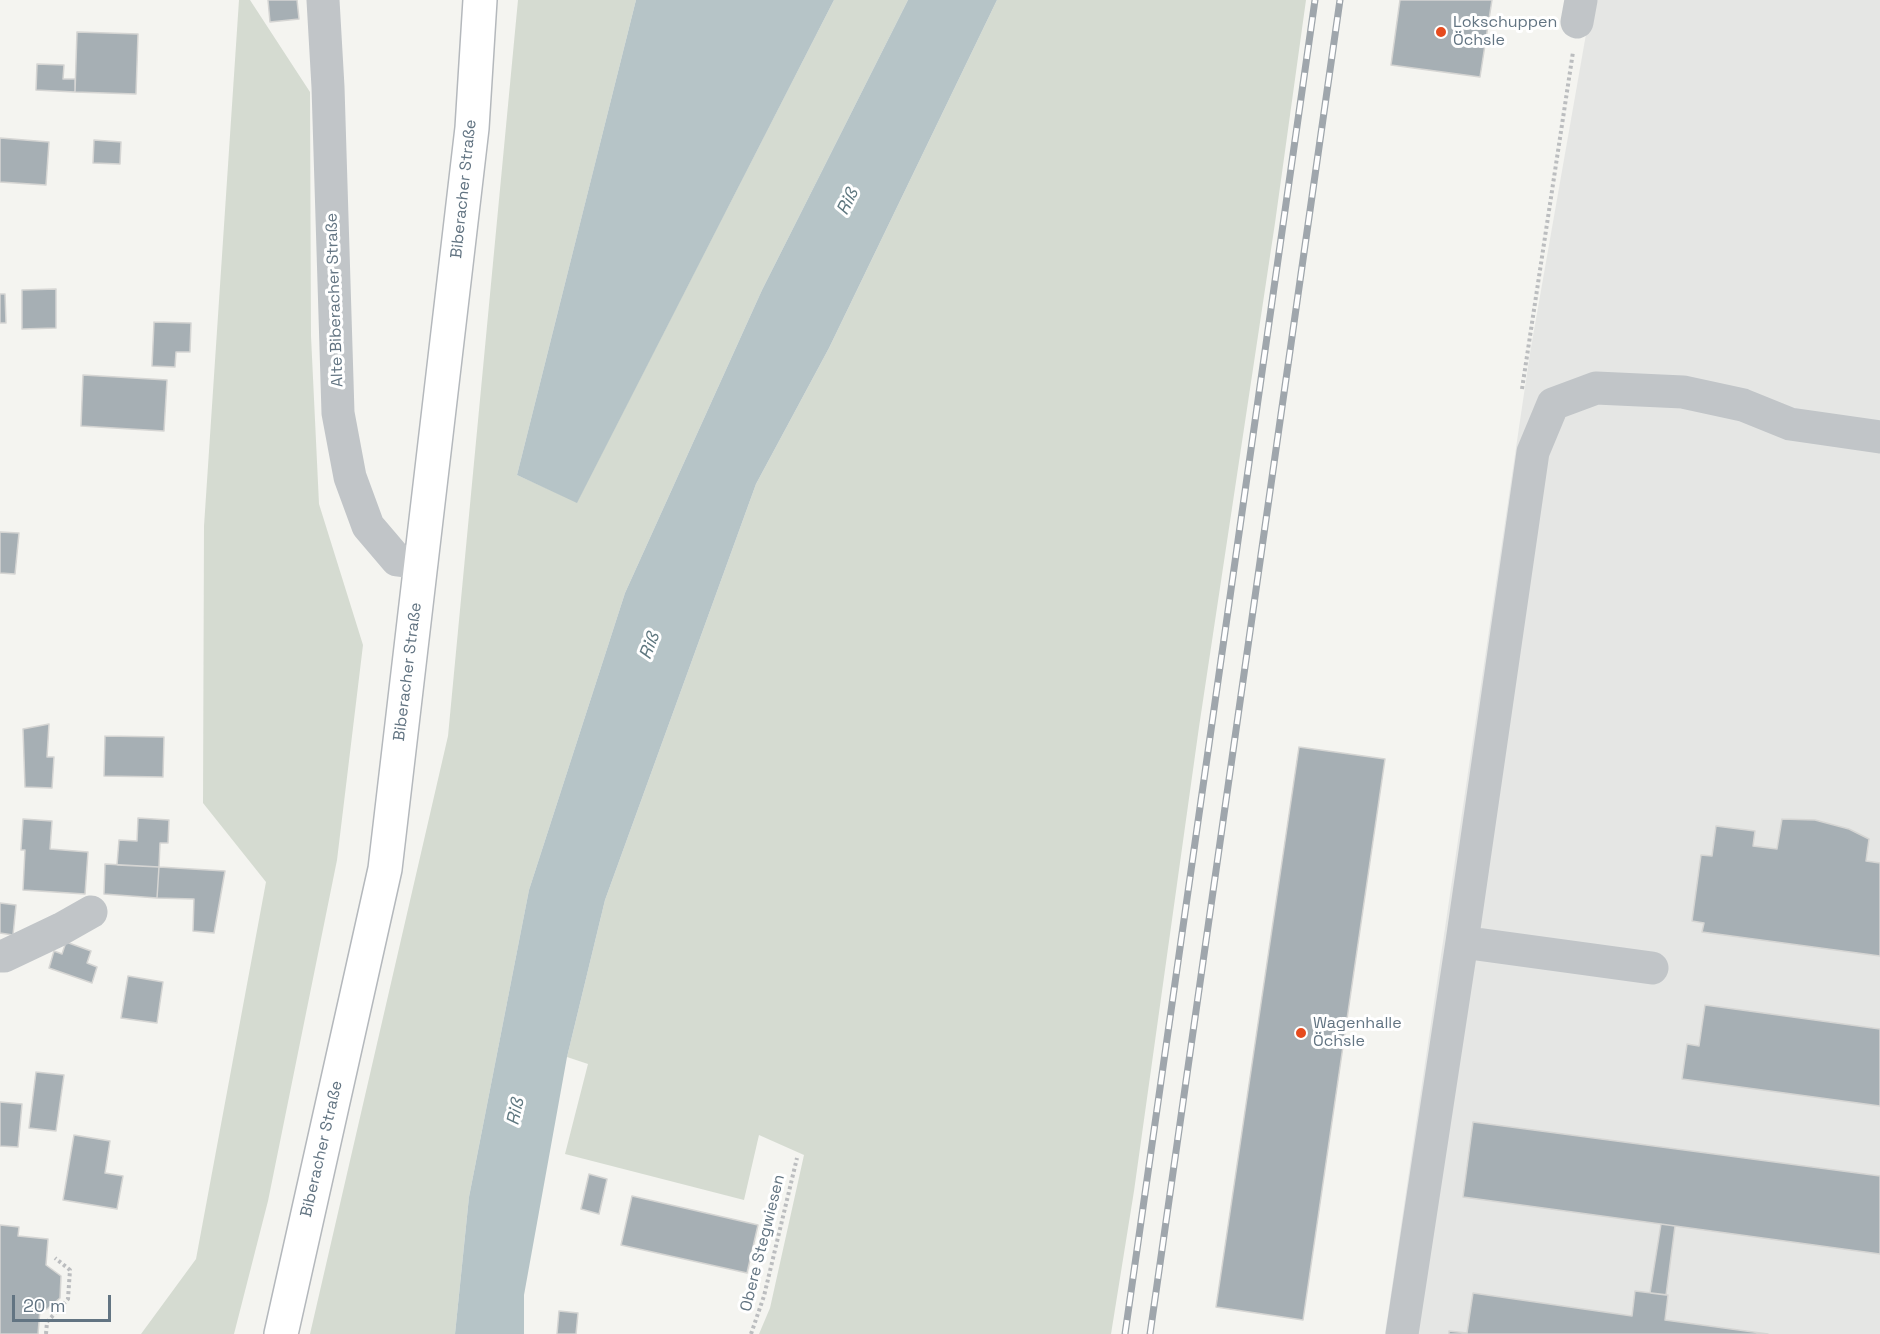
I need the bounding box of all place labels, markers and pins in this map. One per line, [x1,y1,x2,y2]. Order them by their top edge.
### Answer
place label: Lokschuppen Öchsle [1453,13,1557,51]
marker: Lokschuppen Öchsle [1434,25,1448,39]
place label: Wagenhalle Öchsle [1313,1014,1402,1052]
marker: Wagenhalle Öchsle [1294,1026,1308,1040]

